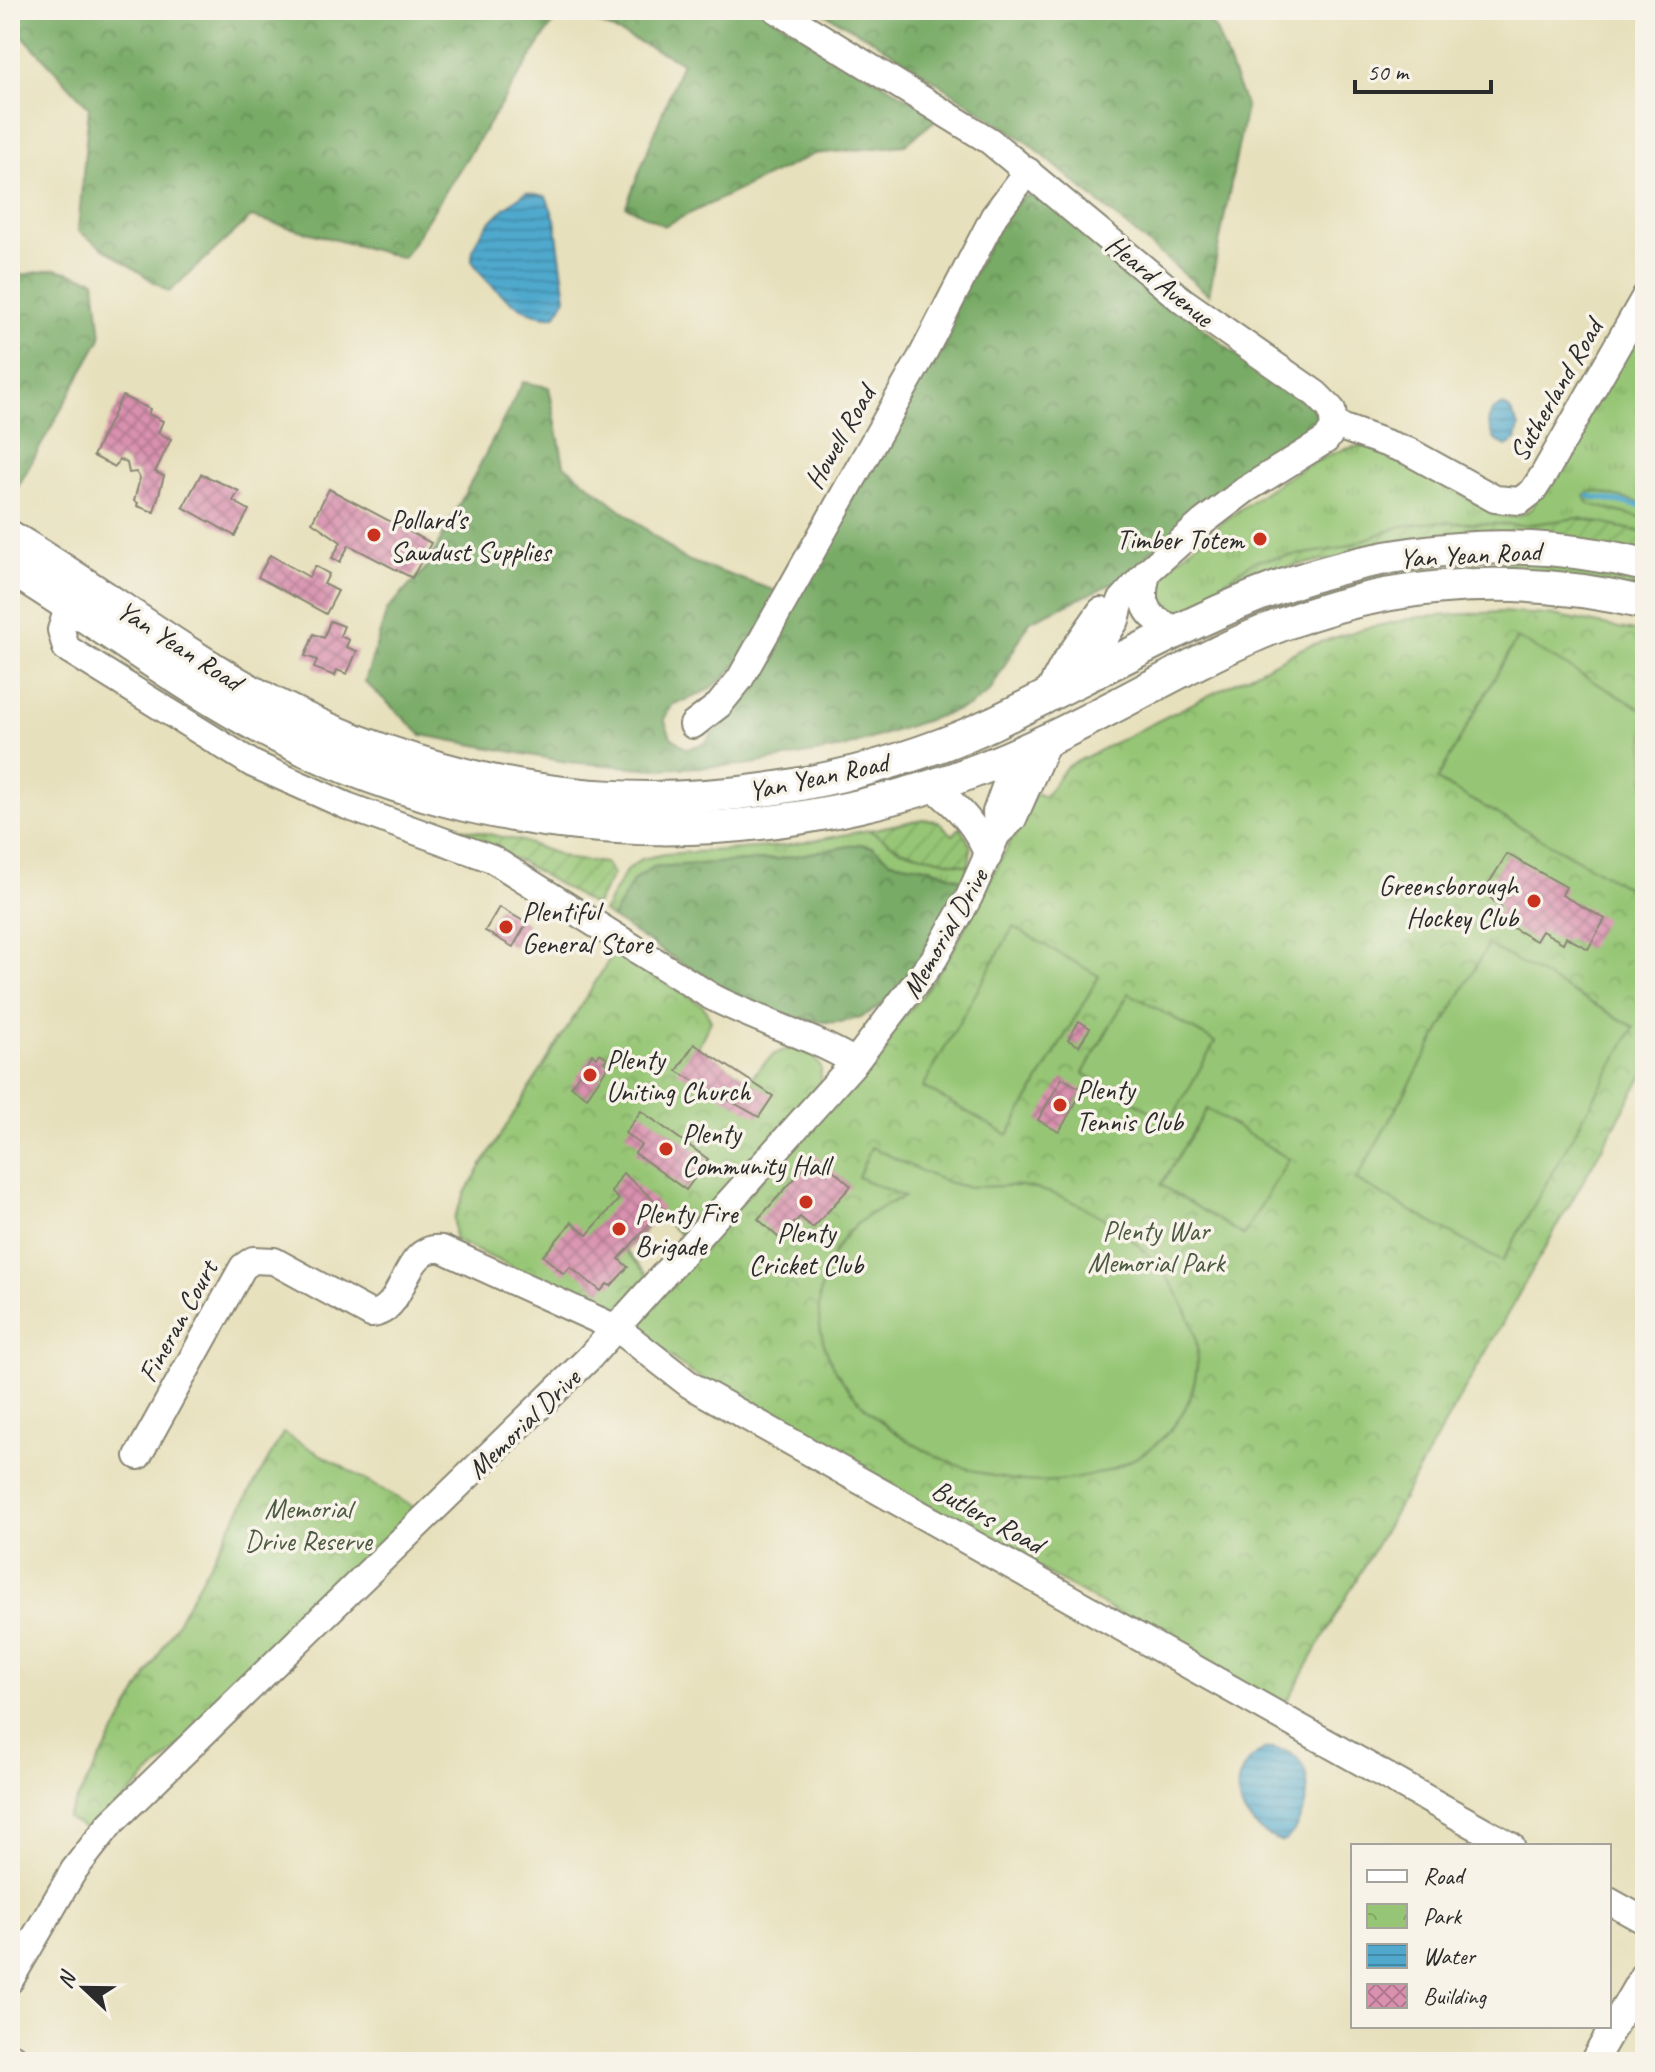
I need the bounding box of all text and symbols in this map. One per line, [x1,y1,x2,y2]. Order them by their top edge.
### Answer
scale bar [1355,44,1491,94]
text: 50 m [1367,57,1410,87]
street label: Heard Avenue [1099,226,1222,336]
street label: Sutherland Road [1501,310,1612,467]
street label: Howell Road [796,376,885,495]
place label: Pollard's Sawdust Supplies [390,502,553,569]
place label: Timber Totem [1116,522,1246,557]
marker: Pollard's Sawdust Supplies [365,526,383,544]
marker: Timber Totem [1251,530,1269,548]
street label: Yan Yean Road [1398,533,1546,576]
street label: Yan Yean Road [111,592,252,701]
street label: Yan Yean Road [745,744,895,808]
street label: Memorial Drive [893,860,997,1004]
place label: Greensborough Hockey Club [1379,868,1520,935]
marker: Greensborough Hockey Club [1525,892,1543,910]
place label: Plentiful General Store [522,894,654,961]
marker: Plentiful General Store [497,918,515,936]
place label: Plenty Uniting Church [606,1042,751,1109]
marker: Plenty Uniting Church [581,1066,599,1084]
place label: Plenty Tennis Club [1076,1072,1185,1139]
marker: Plenty Tennis Club [1051,1096,1069,1114]
place label: Plenty Community Hall [682,1116,834,1183]
marker: Plenty Community Hall [657,1140,675,1158]
marker: Plenty Cricket Club [797,1193,815,1211]
place label: Plenty Fire Brigade [635,1196,739,1263]
park label: Plenty War Memorial Park [1087,1213,1226,1280]
place label: Plenty Cricket Club [749,1215,865,1282]
marker: Plenty Fire Brigade [610,1220,628,1238]
street label: Fineran Court [130,1252,226,1388]
street label: Memorial Drive [459,1359,589,1486]
street label: Butlers Road [926,1471,1053,1563]
park label: Memorial Drive Reserve [244,1491,373,1558]
legend [1351,1844,1611,2028]
text: Road [1423,1861,1467,1891]
text: Park [1423,1901,1463,1931]
text: Water [1423,1941,1478,1971]
north arrow [44,1948,124,2028]
text: N [51,1966,83,1992]
text: Building [1423,1981,1488,2011]

